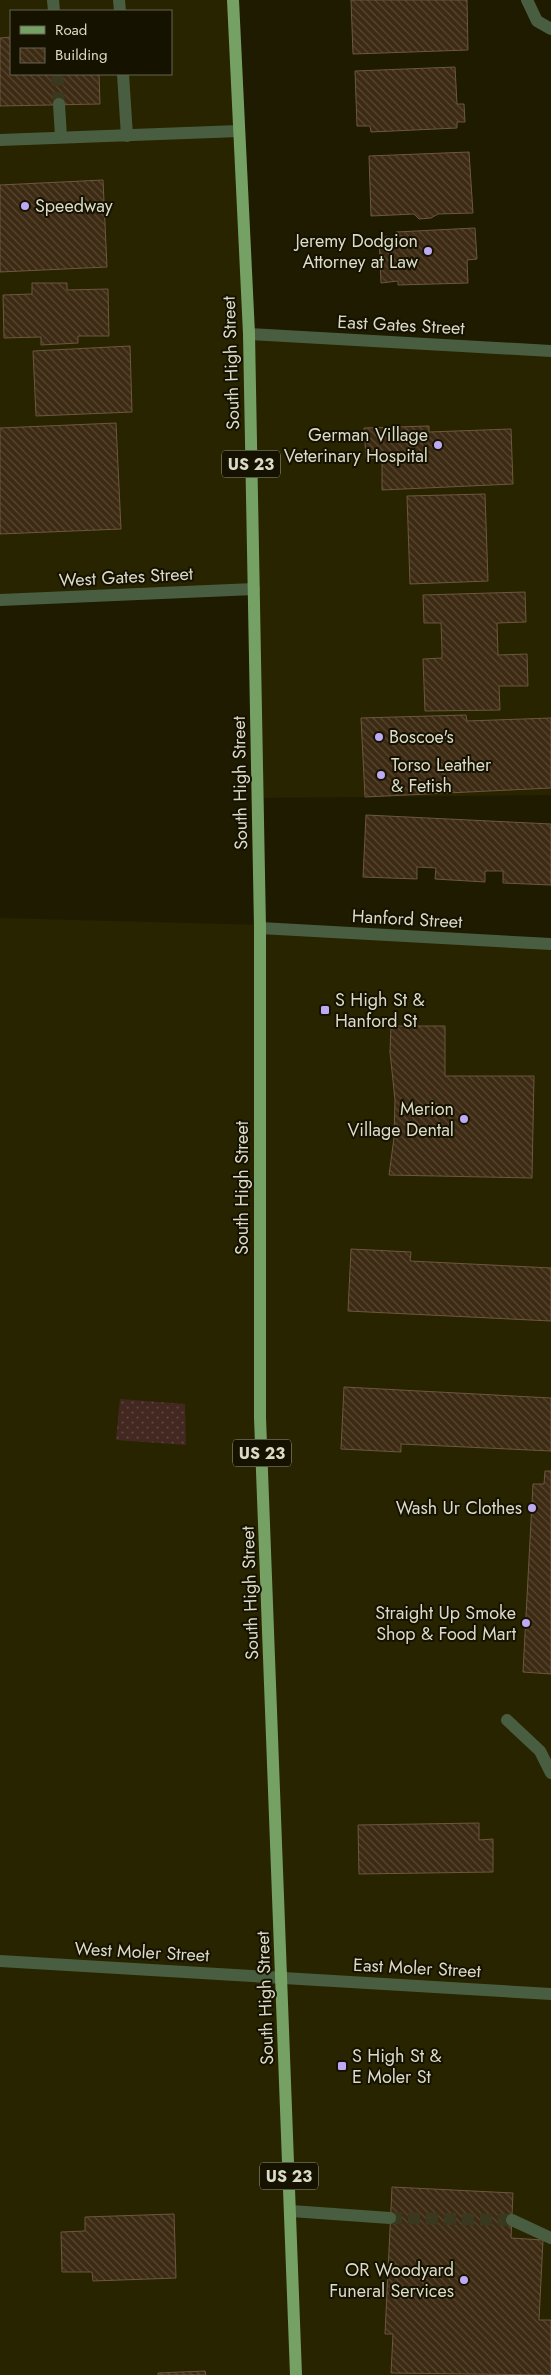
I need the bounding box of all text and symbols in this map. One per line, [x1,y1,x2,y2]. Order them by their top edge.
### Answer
legend [10,10,172,75]
text: Road [55,19,87,41]
text: Building [55,44,107,66]
place label: Speedway [35,193,113,219]
marker: Speedway [19,200,31,212]
place label: Jeremy Dodgion Attorney at Law [293,228,419,275]
marker: Jeremy Dodgion Attorney at Law [422,245,434,257]
street label: South High Street [216,295,246,430]
street label: East Gates Street [337,309,466,341]
place label: German Village Veterinary Hospital [284,422,428,469]
marker: German Village Veterinary Hospital [432,439,444,451]
road number: US 23 [222,450,280,478]
street label: West Gates Street [58,560,194,594]
street label: South High Street [226,715,254,850]
place label: Boscoe's [389,724,454,750]
marker: Boscoe's [373,731,385,743]
place label: Torso Leather & Fetish [391,752,492,799]
marker: Torso Leather & Fetish [375,769,387,781]
street label: Hanford Street [351,903,464,935]
place label: S High St & Hanford St [335,987,425,1034]
marker: S High St & Hanford St [319,1004,331,1016]
place label: Merion Village Dental [347,1096,454,1143]
marker: Merion Village Dental [458,1113,470,1125]
street label: South High Street [229,1120,255,1255]
road number: US 23 [233,1440,291,1466]
place label: Wash Ur Clothes [396,1495,522,1521]
marker: Wash Ur Clothes [526,1502,538,1514]
street label: South High Street [235,1525,265,1660]
place label: Straight Up Smoke Shop & Food Mart [375,1600,517,1647]
marker: Straight Up Smoke Shop & Food Mart [520,1617,532,1629]
street label: South High Street [250,1930,280,2065]
street label: West Moler Street [74,1935,211,1969]
street label: East Moler Street [352,1952,482,1984]
place label: S High St & E Moler St [352,2043,442,2090]
marker: S High St & E Moler St [336,2060,348,2072]
road number: US 23 [260,2162,318,2190]
place label: OR Woodyard Funeral Services [329,2257,454,2304]
marker: OR Woodyard Funeral Services [458,2274,470,2286]

